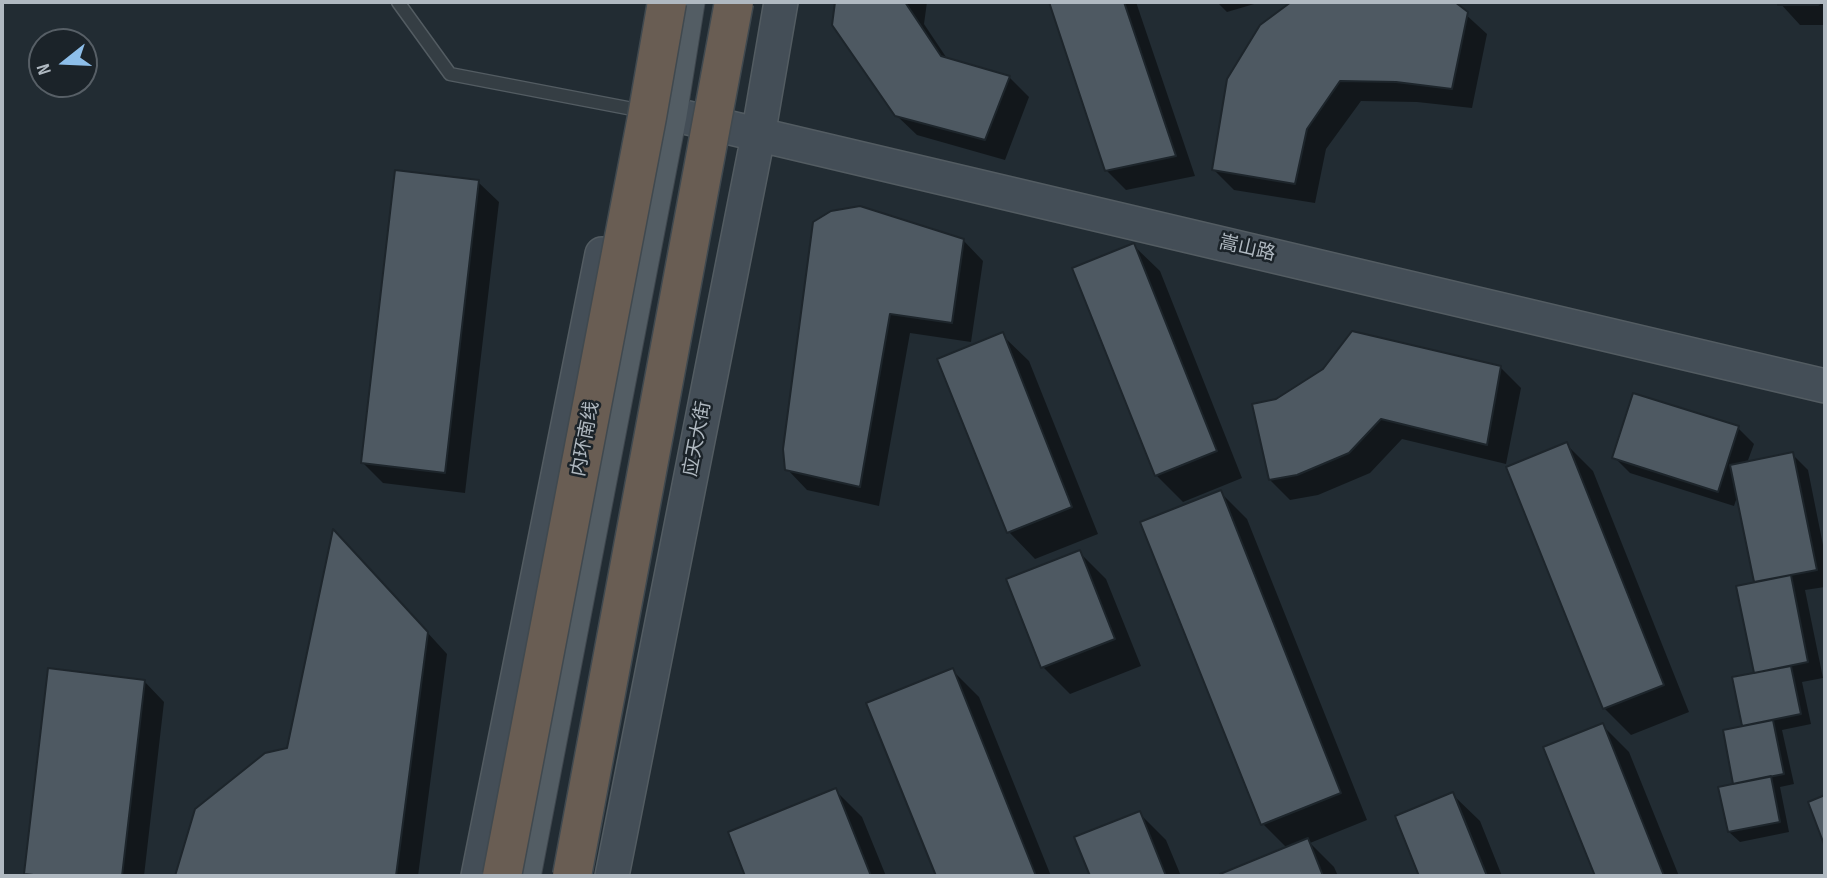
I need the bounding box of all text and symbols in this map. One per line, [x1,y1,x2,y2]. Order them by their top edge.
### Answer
north arrow [28,28,98,98]
text: N [32,61,57,77]
street label: 嵩山路 [1217,231,1277,267]
street label: 内环南线 [568,400,604,478]
street label: 应天大街 [680,400,716,478]

